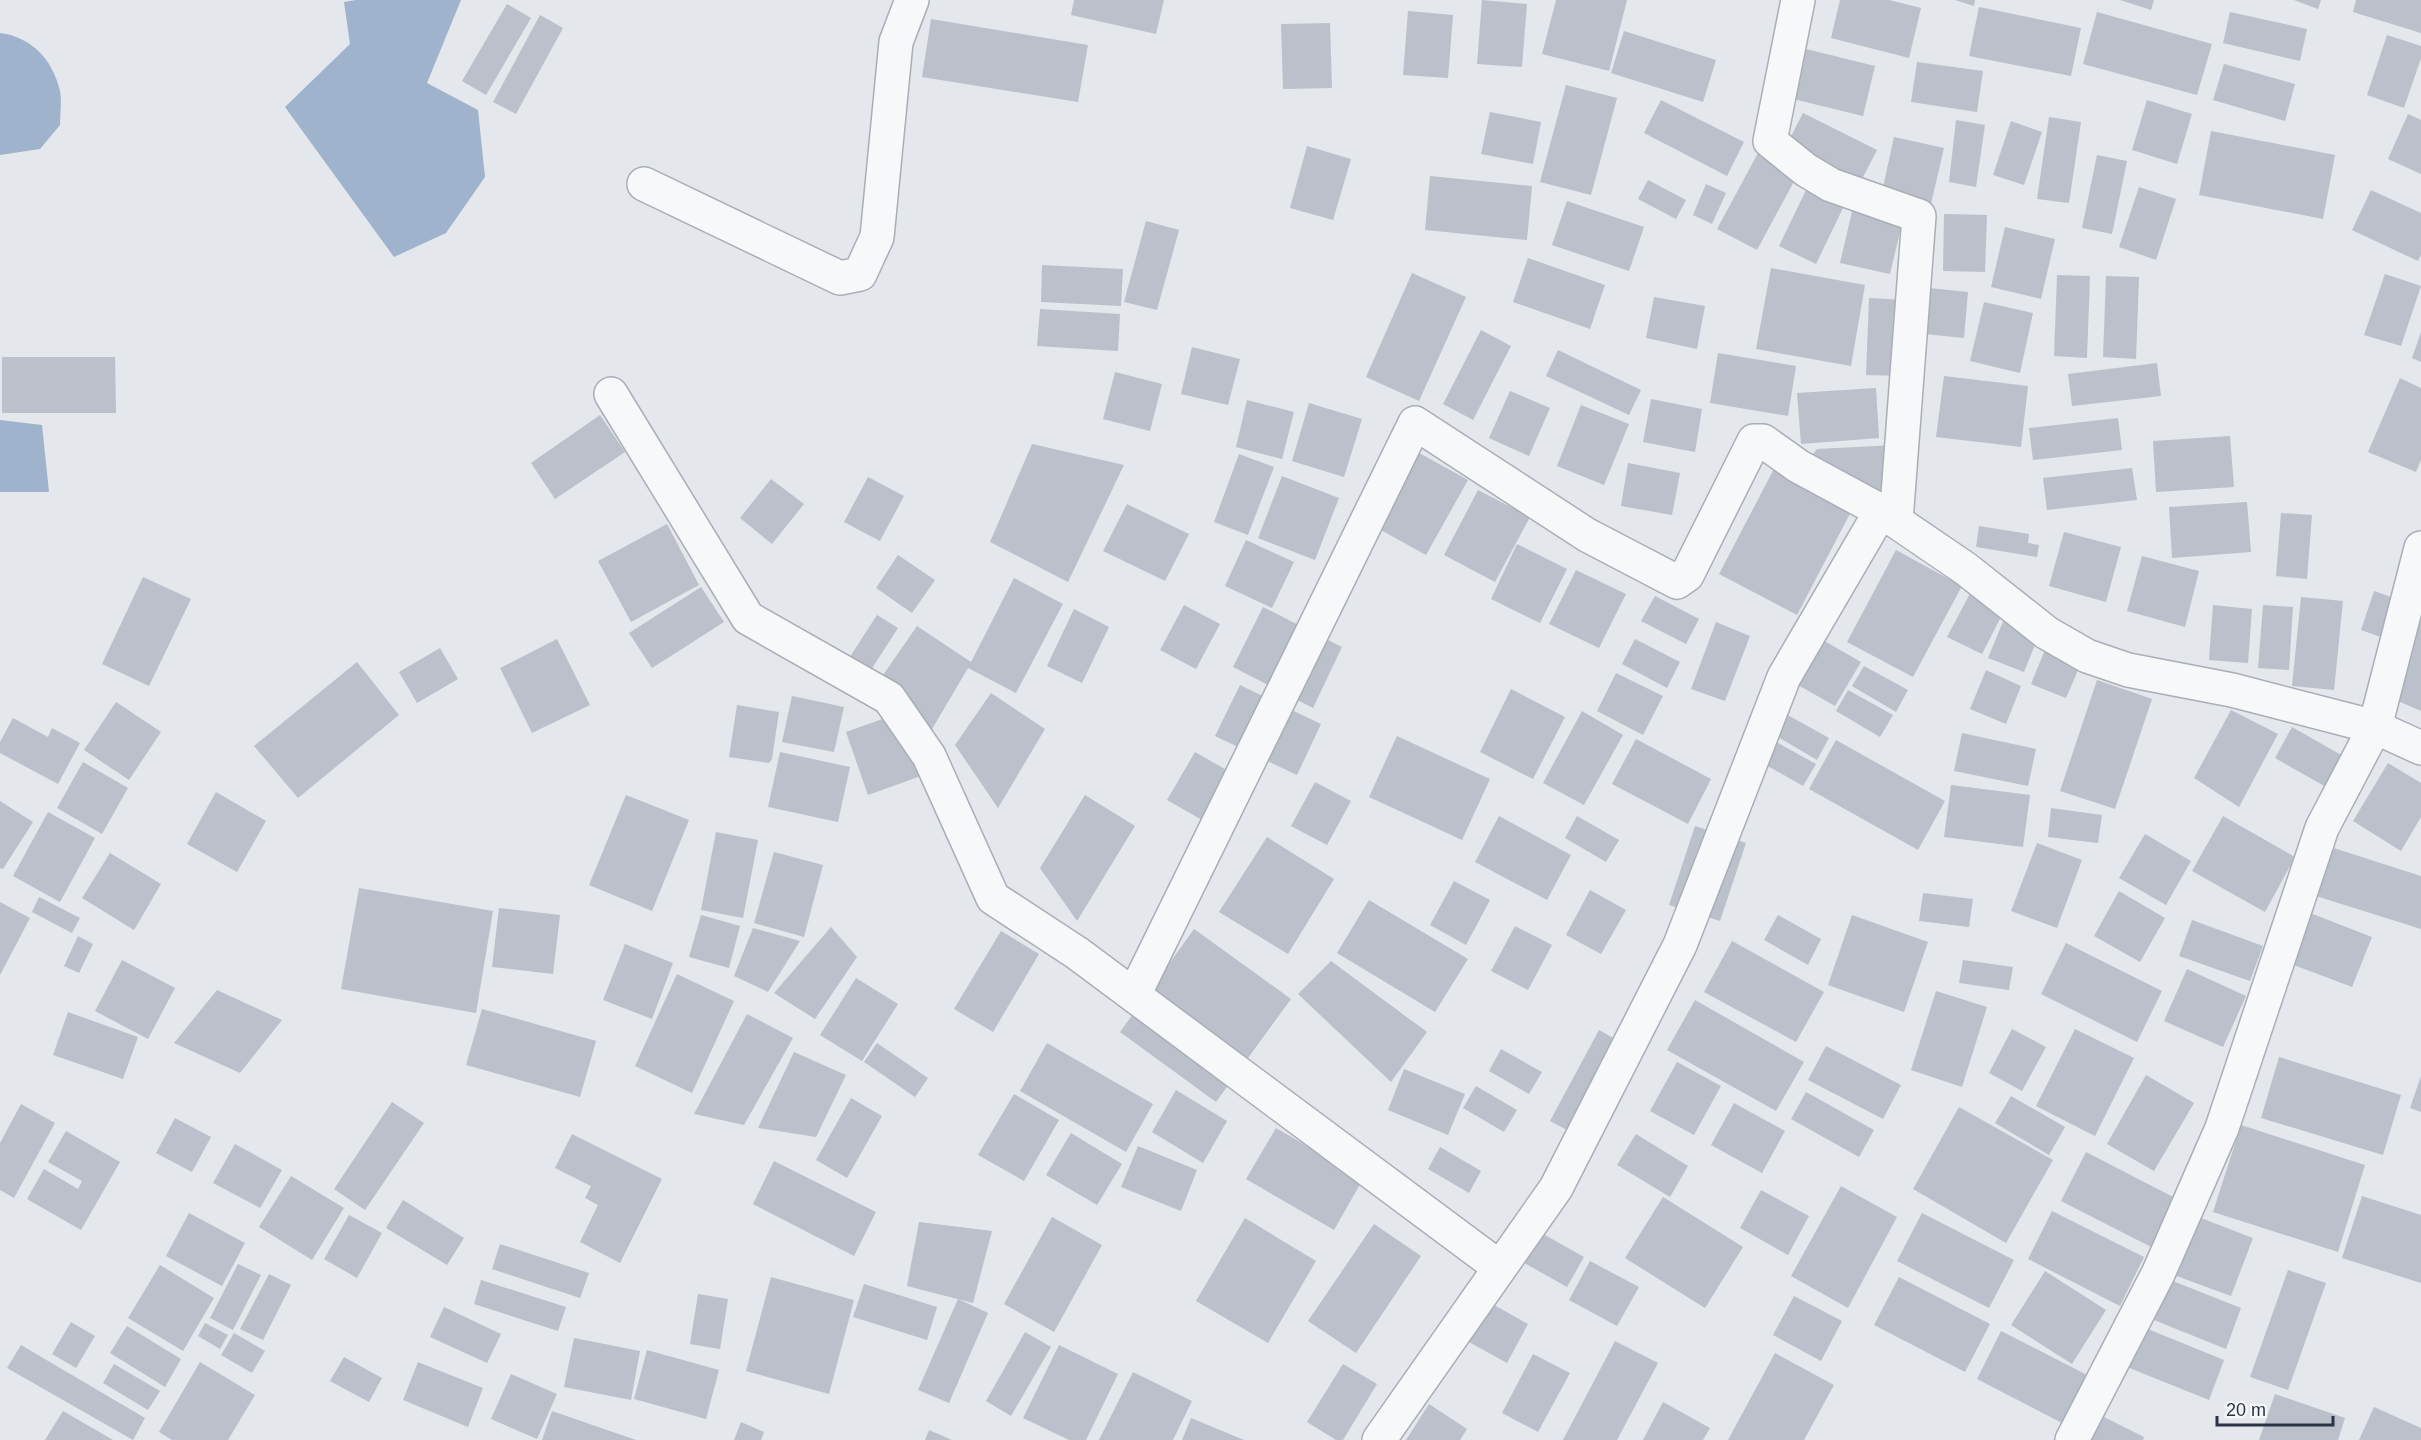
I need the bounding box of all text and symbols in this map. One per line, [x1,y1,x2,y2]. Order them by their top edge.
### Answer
scale bar [2217,1389,2332,1427]
text: 20 m [2226,1400,2266,1420]

